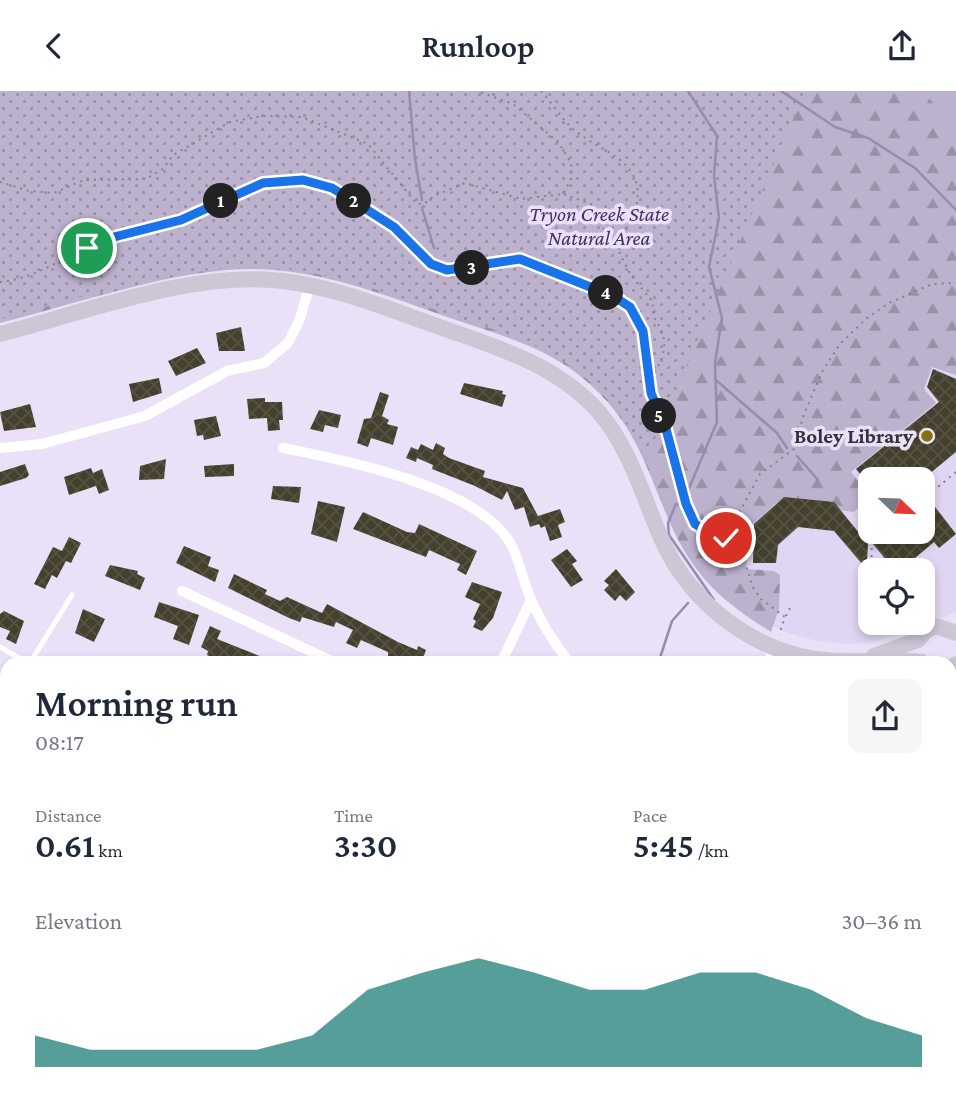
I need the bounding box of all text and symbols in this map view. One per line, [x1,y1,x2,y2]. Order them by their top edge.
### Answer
icon: back [35,27,73,65]
icon: share [883,27,921,65]
text: Runloop [421,28,535,64]
pin: 1 [204,183,238,219]
pin: 2 [336,183,372,219]
text: 1 [217,190,224,211]
text: 2 [349,190,358,211]
park label: Tryon Creek State Natural Area [529,202,669,250]
pin [57,218,117,278]
icon: arrive [68,229,106,267]
pin: 3 [454,251,490,285]
text: 3 [467,257,476,278]
pin: 4 [588,275,624,311]
text: 4 [600,282,611,303]
pin: 5 [642,399,676,433]
text: 5 [654,405,663,426]
place label: Boley Library [794,424,914,448]
marker: Boley Library [919,428,935,444]
north arrow [858,467,934,544]
map controls [858,467,935,635]
pin [696,508,756,568]
icon: check [707,519,745,557]
button: locate [858,558,935,635]
button: share [848,679,922,753]
text: Morning run [35,682,238,724]
text: 08:17 [35,729,84,755]
text: Distance [35,805,101,826]
text: Time [334,805,373,826]
text: Pace [633,805,667,826]
text: 0.61 [35,826,95,865]
text: 3:30 [334,826,398,865]
text: 5:45 [633,826,694,865]
text: km [95,840,123,861]
text: /km [694,840,729,861]
text: Elevation [35,908,122,934]
text: 30–36 m [841,908,922,934]

